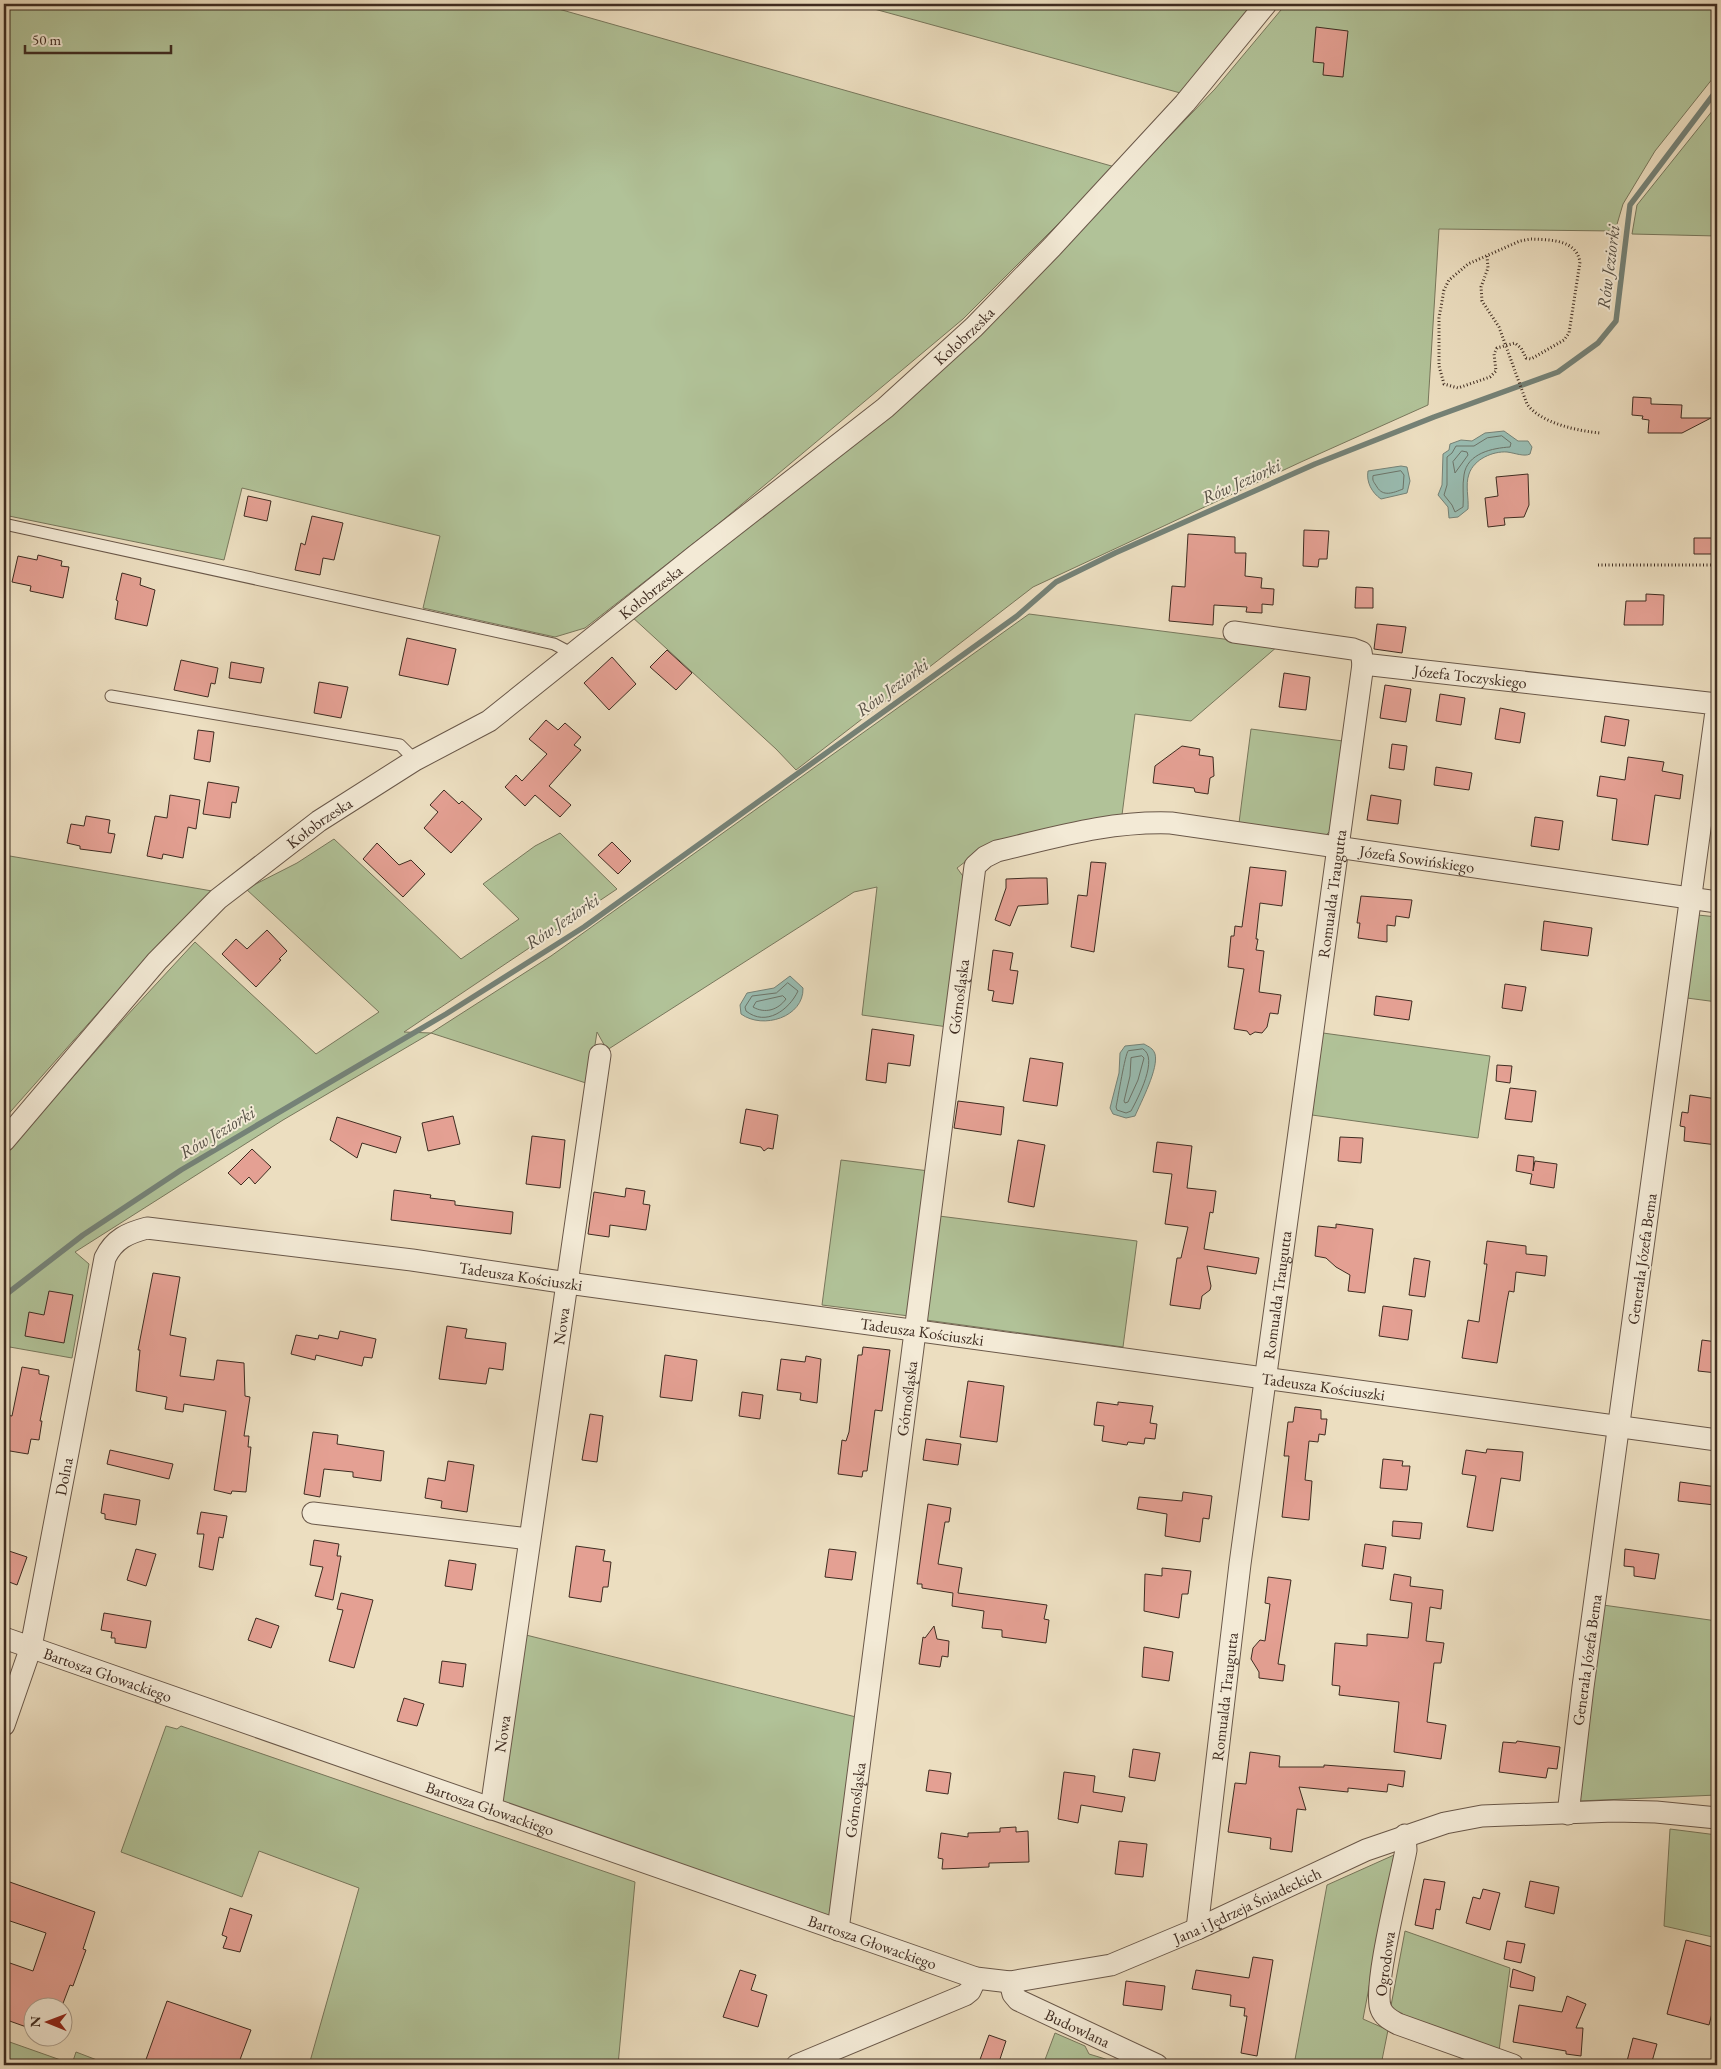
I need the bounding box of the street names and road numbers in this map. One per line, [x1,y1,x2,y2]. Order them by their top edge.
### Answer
street label: Kołobrzeska [929,302,999,369]
street label: Kołobrzeska [614,559,687,624]
street label: Józefa Toczyskiego [1411,659,1528,693]
street label: Kołobrzeska [282,792,357,853]
street label: Romualda Traugutta [1312,828,1351,959]
street label: Józefa Sowińskiego [1356,840,1476,877]
street label: Górnośląska [943,957,974,1036]
street label: Generała Józefa Bema [1622,1191,1662,1326]
street label: Romualda Traugutta [1258,1229,1296,1361]
street label: Tadeusza Kościuszki [458,1257,584,1295]
street label: Nowa [548,1305,574,1346]
street label: Tadeusza Kościuszki [859,1313,985,1350]
street label: Górnośląska [891,1359,922,1437]
street label: Tadeusza Kościuszki [1260,1367,1386,1405]
street label: Dolna [50,1455,77,1497]
street label: Generała Józefa Bema [1567,1592,1607,1727]
street label: Romualda Traugutta [1206,1631,1242,1762]
street label: Bartosza Głowackiego [41,1642,175,1707]
street label: Nowa [489,1713,515,1754]
street label: Górnośląska [839,1761,870,1839]
street label: Bartosza Głowackiego [423,1776,557,1840]
street label: Jana i Jędrzeja Śniadeckich [1168,1862,1324,1949]
street label: Bartosza Głowackiego [805,1910,940,1974]
street label: Ogrodowa [1370,1930,1400,1998]
street label: Budowlana [1042,2004,1114,2052]

